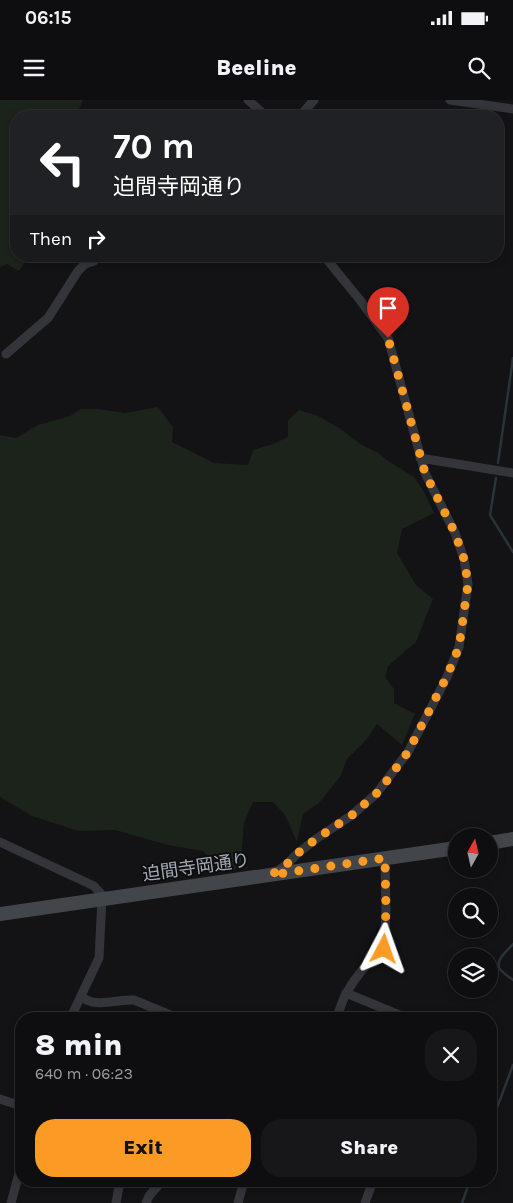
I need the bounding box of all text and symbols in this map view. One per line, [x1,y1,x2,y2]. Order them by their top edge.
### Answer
text: 06:15 [25,7,72,29]
icon: menu [20,54,48,82]
icon: search [465,54,493,82]
text: Beeline [216,55,297,81]
text: 70 m [113,126,195,167]
icon: left [30,130,95,195]
text: 迫間寺岡通り [113,174,245,200]
icon: right [82,225,110,253]
text: Then [30,228,72,250]
pin [367,287,409,338]
icon: arrive [374,294,402,322]
north arrow [448,828,498,878]
map controls [448,828,498,998]
street label: 迫間寺岡通り [141,849,251,885]
button: search [448,888,498,938]
position arrow [357,922,409,974]
button: layers [448,948,498,998]
text: 8 min [35,1027,122,1063]
button: close [425,1029,477,1081]
text: 640 m · 06:23 [35,1064,133,1083]
button: Exit [35,1119,251,1177]
button: Share [261,1119,477,1177]

